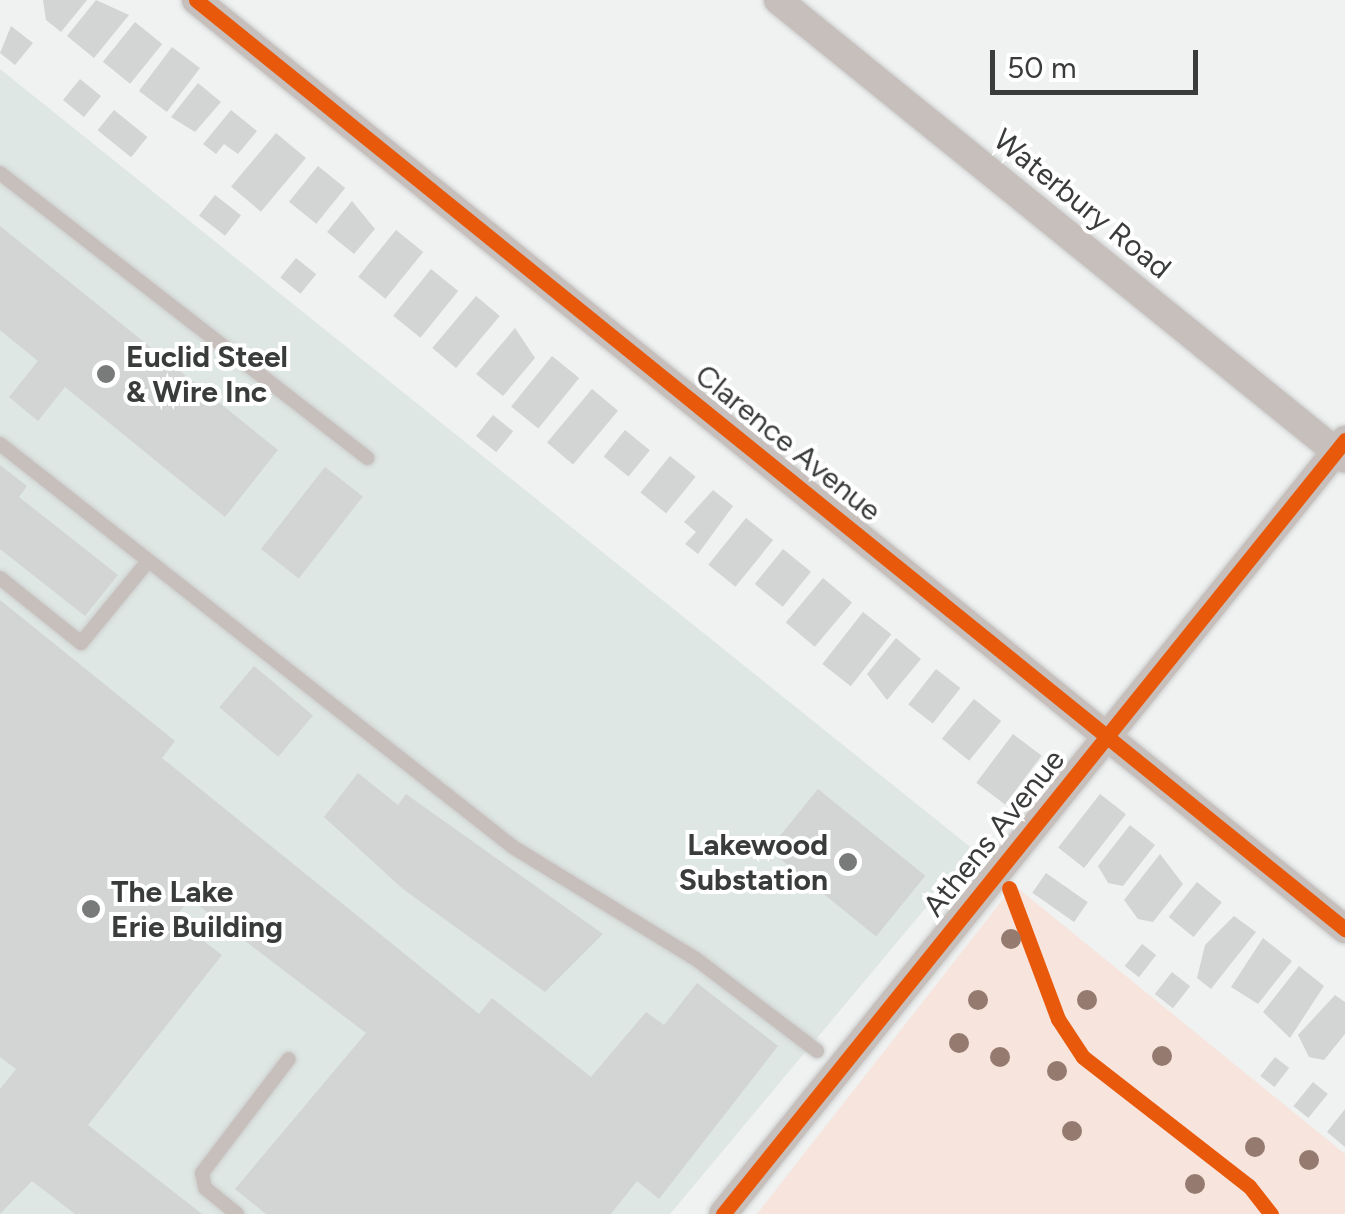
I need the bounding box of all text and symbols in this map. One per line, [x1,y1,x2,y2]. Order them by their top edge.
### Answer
scale bar [995,30,1202,92]
text: 50 m [1007,49,1076,86]
street label: Waterbury Road [986,122,1178,286]
place label: Euclid Steel & Wire Inc [126,339,288,410]
street label: Clarence Avenue [688,357,888,529]
marker: Euclid Steel & Wire Inc [95,363,117,385]
street label: Athens Avenue [916,742,1072,924]
place label: Lakewood Substation [679,827,828,898]
marker: Lakewood Substation [837,851,859,873]
place label: The Lake Erie Building [111,874,283,944]
marker: The Lake Erie Building [80,898,102,920]

